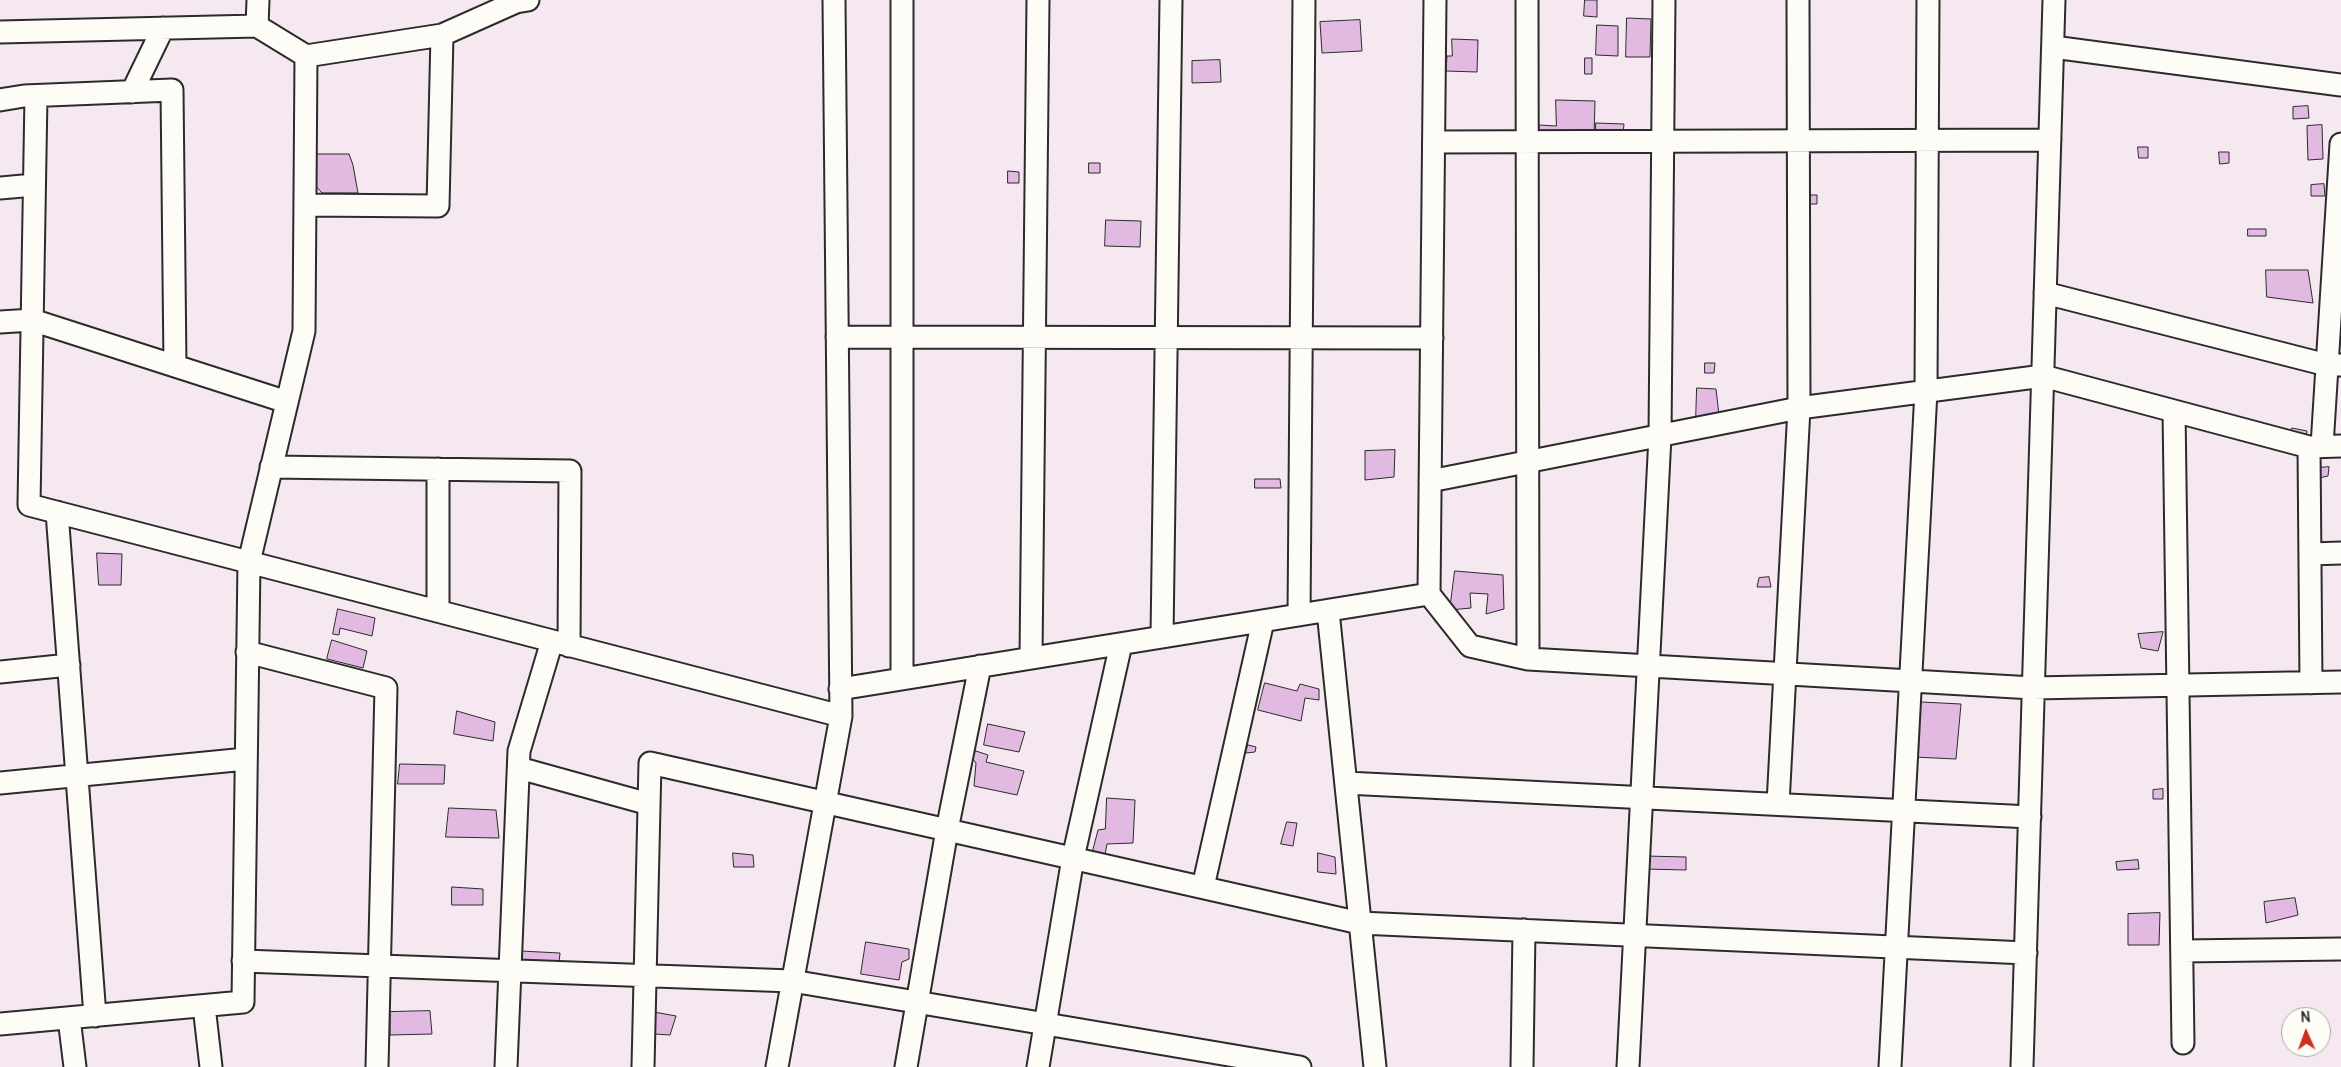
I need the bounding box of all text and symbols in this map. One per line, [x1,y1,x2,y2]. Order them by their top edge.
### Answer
north arrow [2281,1007,2331,1057]
text: N [2300,1009,2311,1026]

